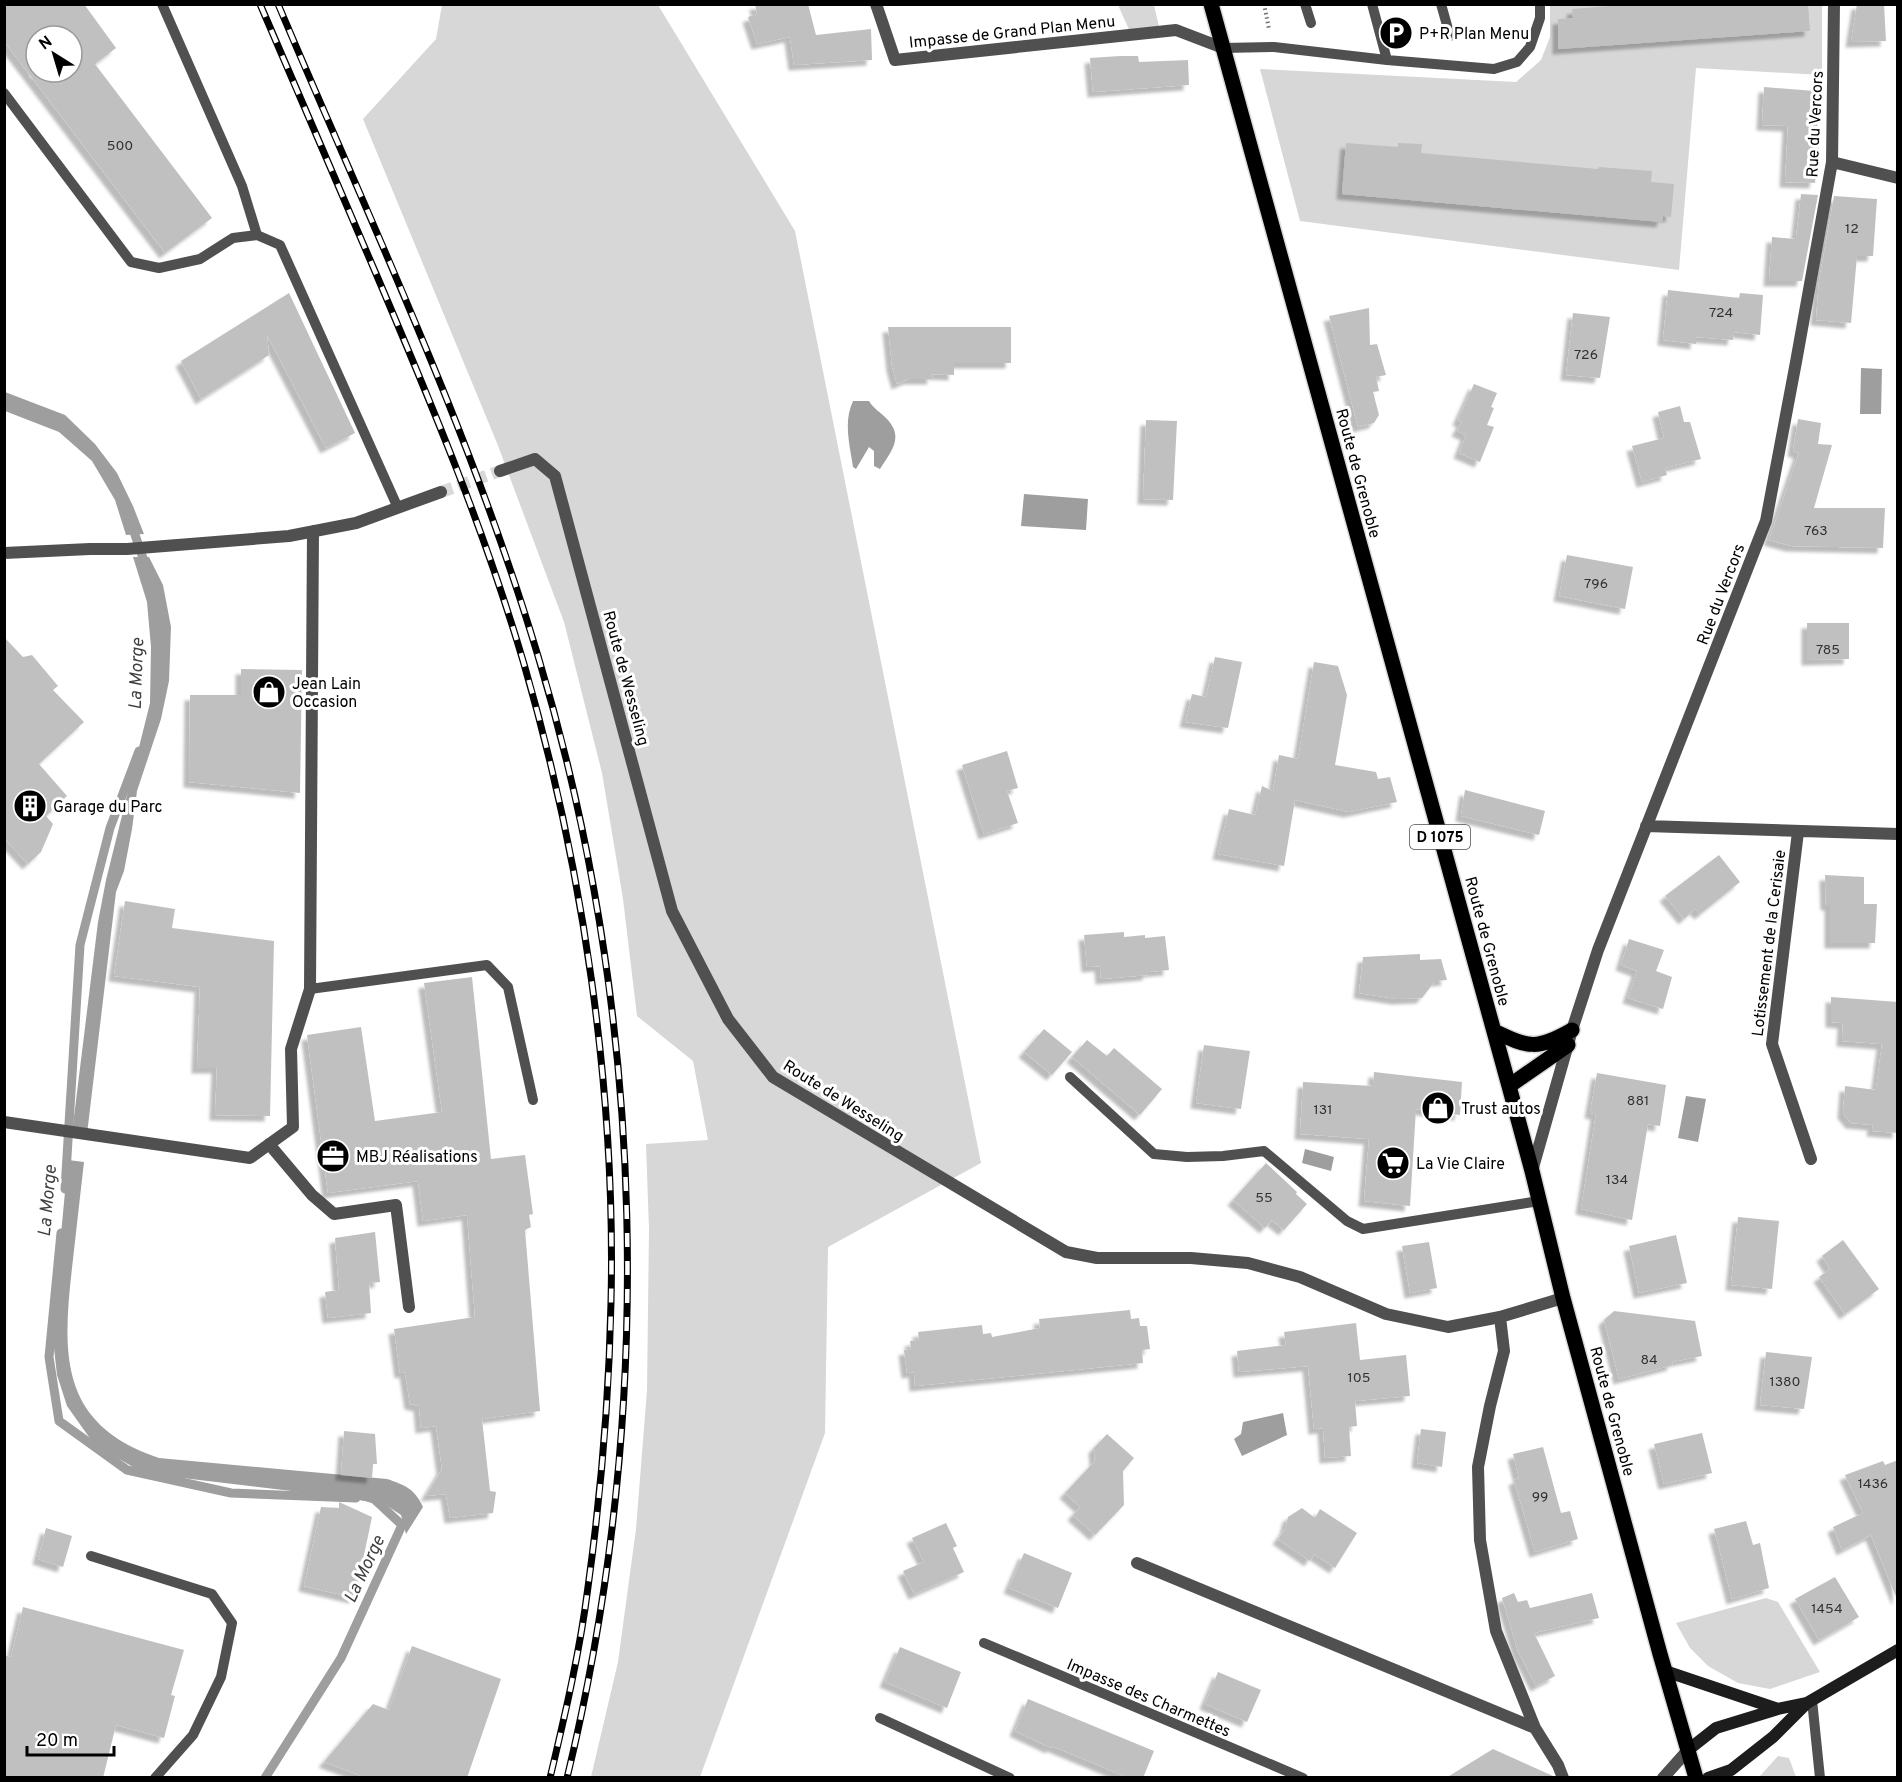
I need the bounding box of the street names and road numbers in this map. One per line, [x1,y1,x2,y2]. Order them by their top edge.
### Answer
street label: Impasse de Grand Plan Menu [908,12,1116,54]
street label: Rue du Vercors [1803,70,1829,178]
street label: Route de Grenoble [1330,407,1384,541]
street label: Rue du Vercors [1693,541,1750,648]
street label: Route de Wesseling [597,609,653,748]
road number: D 1075 [1410,825,1470,849]
street label: Lotissement de la Cerisaie [1749,849,1791,1038]
street label: Route de Grenoble [1459,875,1513,1009]
street label: Route de Wesseling [779,1056,907,1147]
street label: Route de Grenoble [1584,1345,1638,1479]
street label: Impasse des Charmettes [1063,1655,1233,1742]

